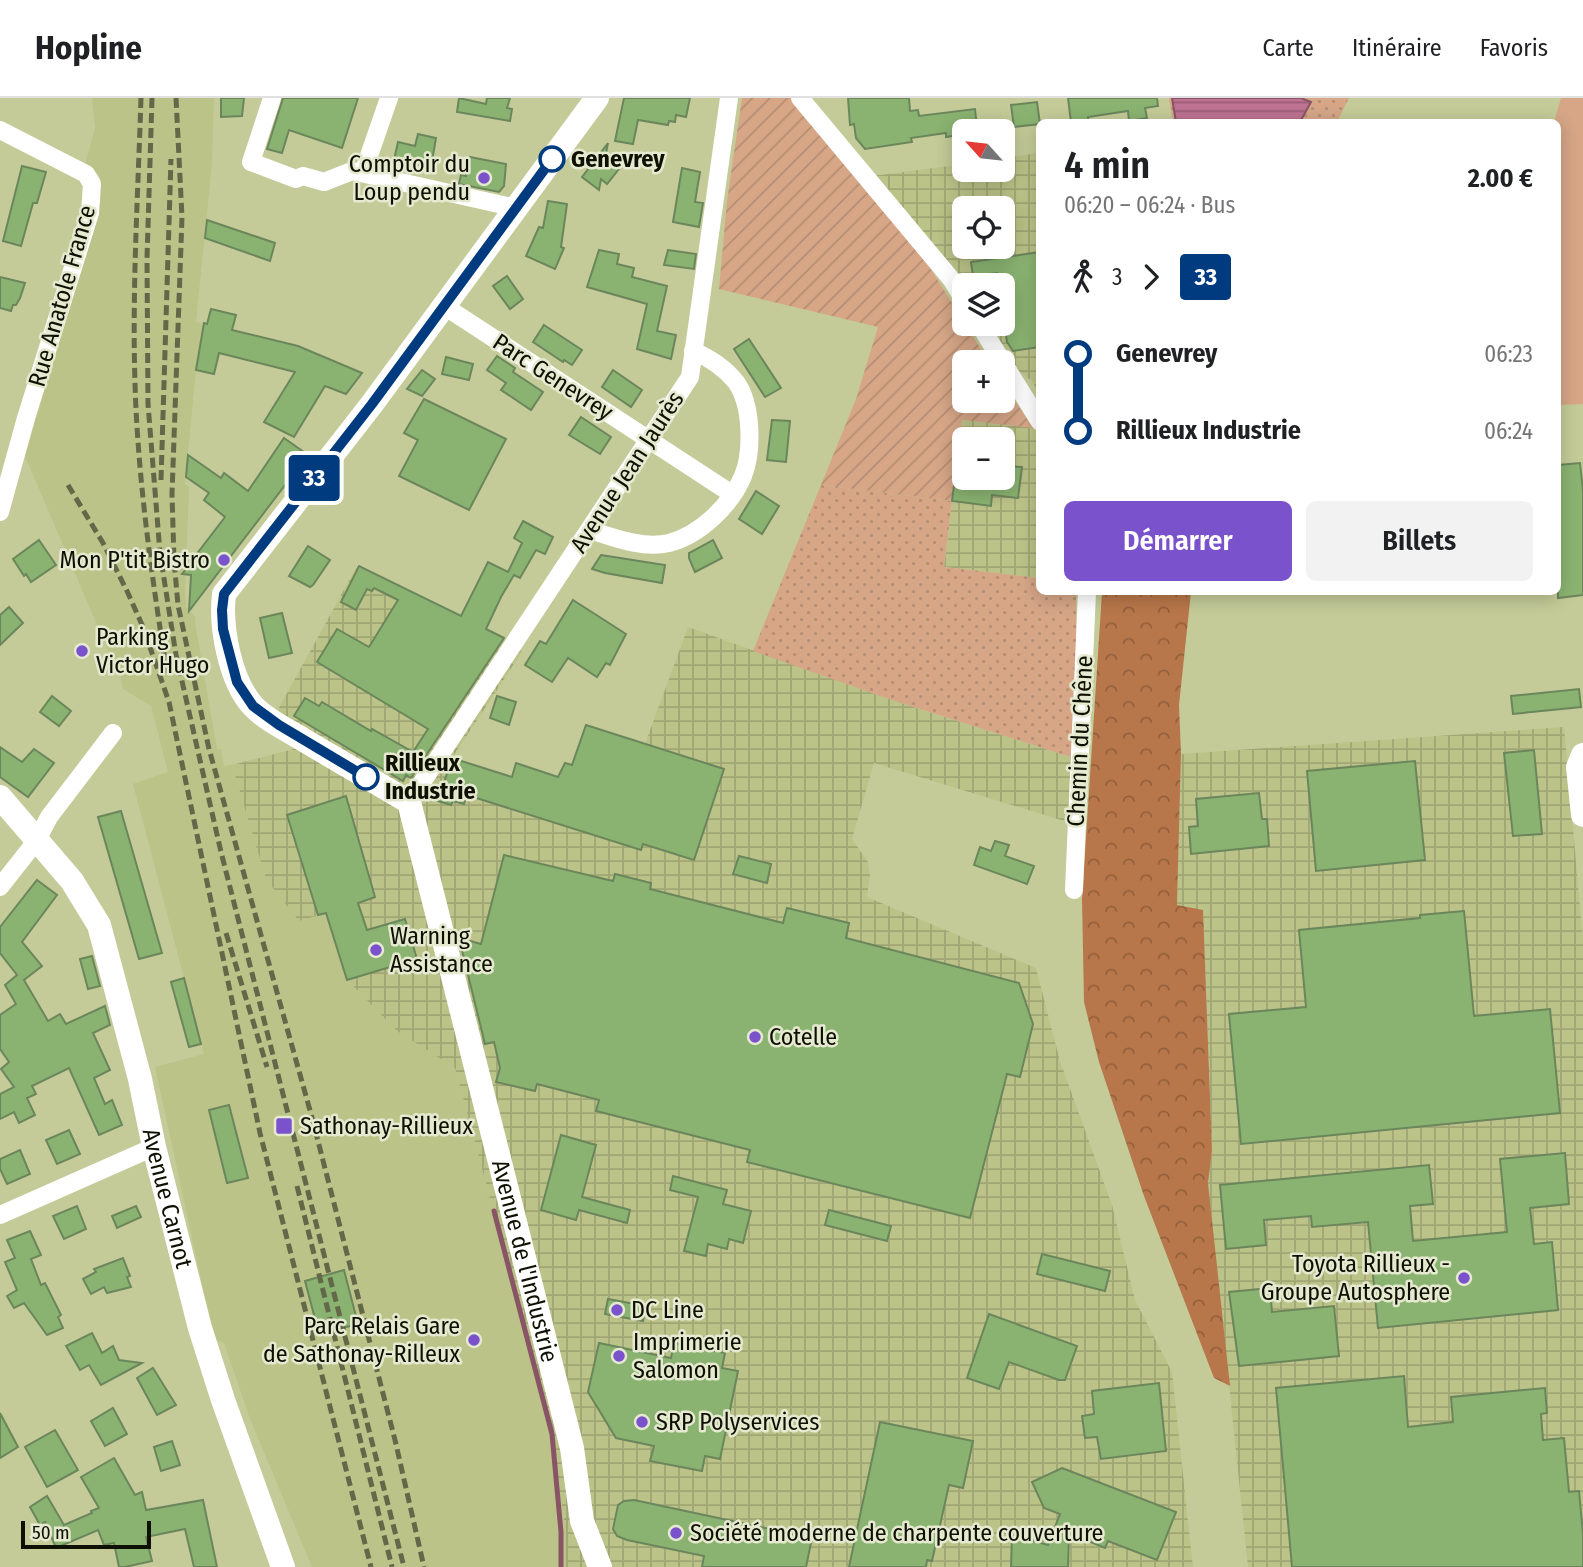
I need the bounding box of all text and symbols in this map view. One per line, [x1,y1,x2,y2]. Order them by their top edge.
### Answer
text: Hopline [35,28,142,68]
text: Carte [1263,34,1314,62]
text: Itinéraire [1352,34,1442,62]
text: Favoris [1480,34,1548,62]
north arrow [952,119,1015,182]
map controls [952,119,1015,490]
text: 4 min [1064,142,1150,188]
place label: Genevrey [571,145,665,173]
marker: Genevrey [539,146,565,172]
place label: Comptoir du Loup pendu [349,150,470,206]
text: 2.00 € [1468,163,1533,194]
marker: Comptoir du Loup pendu [476,170,492,186]
text: 06:20 – 06:24 · Bus [1064,191,1235,219]
button: locate [952,196,1015,259]
street label: Rue Anatole France [23,202,101,390]
icon: walk [1064,258,1102,296]
icon: forward [1132,258,1170,296]
text: 3 [1112,263,1122,291]
text: 33 [1194,263,1217,291]
button: layers [952,273,1015,336]
street label: Parc Genevrey [488,328,619,426]
text: Genevrey [1116,338,1217,369]
text: 06:23 [1484,340,1533,368]
button: + [952,350,1015,413]
street label: Avenue Jean Jaurès [564,386,690,558]
text: Rillieux Industrie [1116,415,1301,446]
text: 06:24 [1484,417,1533,445]
button: − [952,427,1015,490]
line badge: 33 [282,455,346,501]
text: 33 [303,464,325,492]
button: Démarrer [1064,501,1292,581]
button: Billets [1306,501,1533,581]
place label: Mon P'tit Bistro [59,546,210,574]
marker: Mon P'tit Bistro [216,552,232,568]
place label: Parking Victor Hugo [96,623,209,679]
marker: Parking Victor Hugo [74,643,90,659]
street label: Chemin du Chêne [1062,655,1098,827]
place label: Rillieux Industrie [385,749,476,805]
marker: Rillieux Industrie [353,764,379,790]
place label: Warning Assistance [390,922,493,978]
marker: Warning Assistance [368,942,384,958]
place label: Cotelle [769,1023,837,1051]
marker: Cotelle [747,1029,763,1045]
place label: Sathonay-Rillieux [300,1112,473,1140]
marker: Sathonay-Rillieux [274,1116,294,1136]
street label: Avenue Carnot [137,1126,198,1271]
street label: Avenue de l'Industrie [486,1157,564,1365]
place label: Toyota Rillieux - Groupe Autosphere [1261,1250,1450,1306]
marker: Toyota Rillieux - Groupe Autosphere [1456,1270,1472,1286]
place label: DC Line [631,1296,704,1324]
marker: DC Line [609,1302,625,1318]
place label: Parc Relais Gare de Sathonay-Rilleux [263,1312,460,1368]
place label: Imprimerie Salomon [633,1328,742,1384]
marker: Parc Relais Gare de Sathonay-Rilleux [466,1332,482,1348]
marker: Imprimerie Salomon [611,1348,627,1364]
place label: SRP Polyservices [656,1408,819,1436]
marker: SRP Polyservices [634,1414,650,1430]
scale bar [21,1518,150,1550]
place label: Société moderne de charpente couverture [690,1519,1103,1547]
text: 50 m [32,1521,70,1544]
marker: Société moderne de charpente couverture [668,1525,684,1541]

